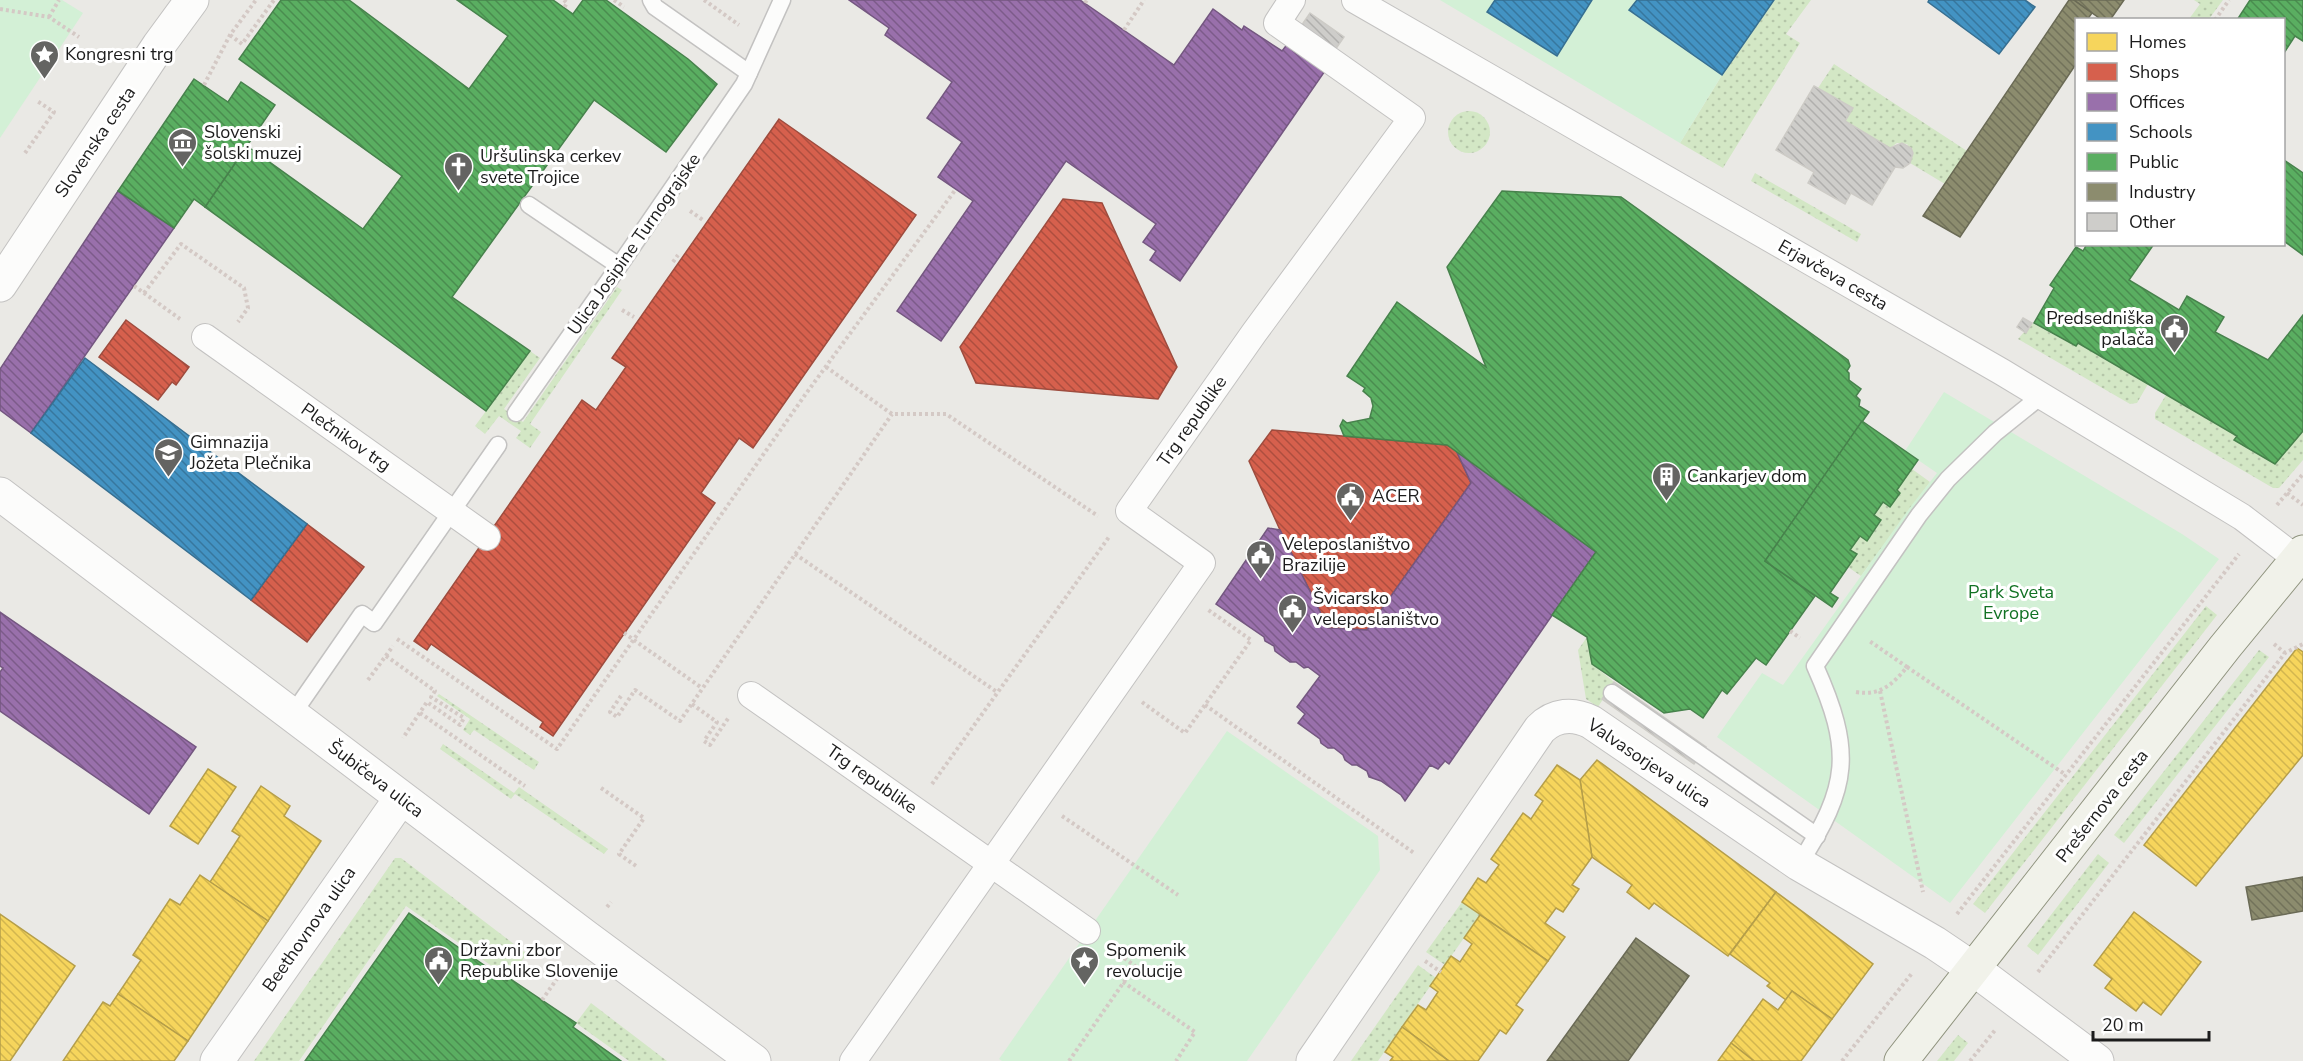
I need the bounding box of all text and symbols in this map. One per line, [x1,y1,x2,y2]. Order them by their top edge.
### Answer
legend [2075,18,2285,246]
text: Homes [2129,30,2186,54]
place icon: Kongresni trg [28,38,60,80]
place label: Kongresni trg [65,42,174,66]
text: Shops [2129,60,2179,84]
street label: Slovenska cesta [49,82,141,202]
text: Offices [2129,90,2185,114]
place label: Slovenski šolski muzej [204,120,302,165]
text: Schools [2129,120,2193,144]
museum icon: Slovenski šolski muzej [167,126,199,168]
place label: Uršulinska cerkev svete Trojice [480,144,622,189]
street label: Ulica Josipine Turnograjske [562,148,706,340]
church icon: Uršulinska cerkev svete Trojice [443,150,475,192]
text: Public [2129,150,2179,174]
text: Industry [2129,180,2196,204]
text: Other [2129,210,2176,234]
street label: Erjavčeva cesta [1774,234,1892,316]
place label: Predsedniška palača [2046,306,2154,351]
public building icon: Predsedniška palača [2159,312,2191,354]
street label: Trg republike [1152,371,1232,471]
street label: Plečnikov trg [296,397,396,477]
place label: Gimnazija Jožeta Plečnika [189,430,311,475]
school or university icon: Gimnazija Jožeta Plečnika [153,436,185,478]
building icon: Cankarjev dom [1650,460,1682,502]
place label: Cankarjev dom [1687,464,1807,488]
public building icon: ACER [1335,480,1367,522]
place label: ACER [1372,484,1420,508]
place label: Veleposlaništvo Brazilije [1281,532,1410,577]
public building icon: Veleposlaništvo Brazilije [1245,538,1277,580]
park label: Park Sveta Evrope [1968,580,2054,625]
place label: Švicarsko veleposlaništvo [1313,586,1439,631]
public building icon: Švicarsko veleposlaništvo [1276,592,1308,634]
street label: Valvasorjeva ulica [1582,712,1715,813]
street label: Šubičeva ulica [323,735,429,823]
street label: Trg republike [822,739,922,819]
street label: Prešernova cesta [2050,745,2154,867]
street label: Beethovnova ulica [257,862,361,996]
place label: Državni zbor Republike Slovenije [460,938,618,983]
place label: Spomenik revolucije [1106,938,1187,983]
public building icon: Državni zbor Republike Slovenije [423,944,455,986]
place icon: Spomenik revolucije [1069,944,1101,986]
scale bar [2093,1004,2208,1042]
text: 20 m [2102,1013,2144,1037]

